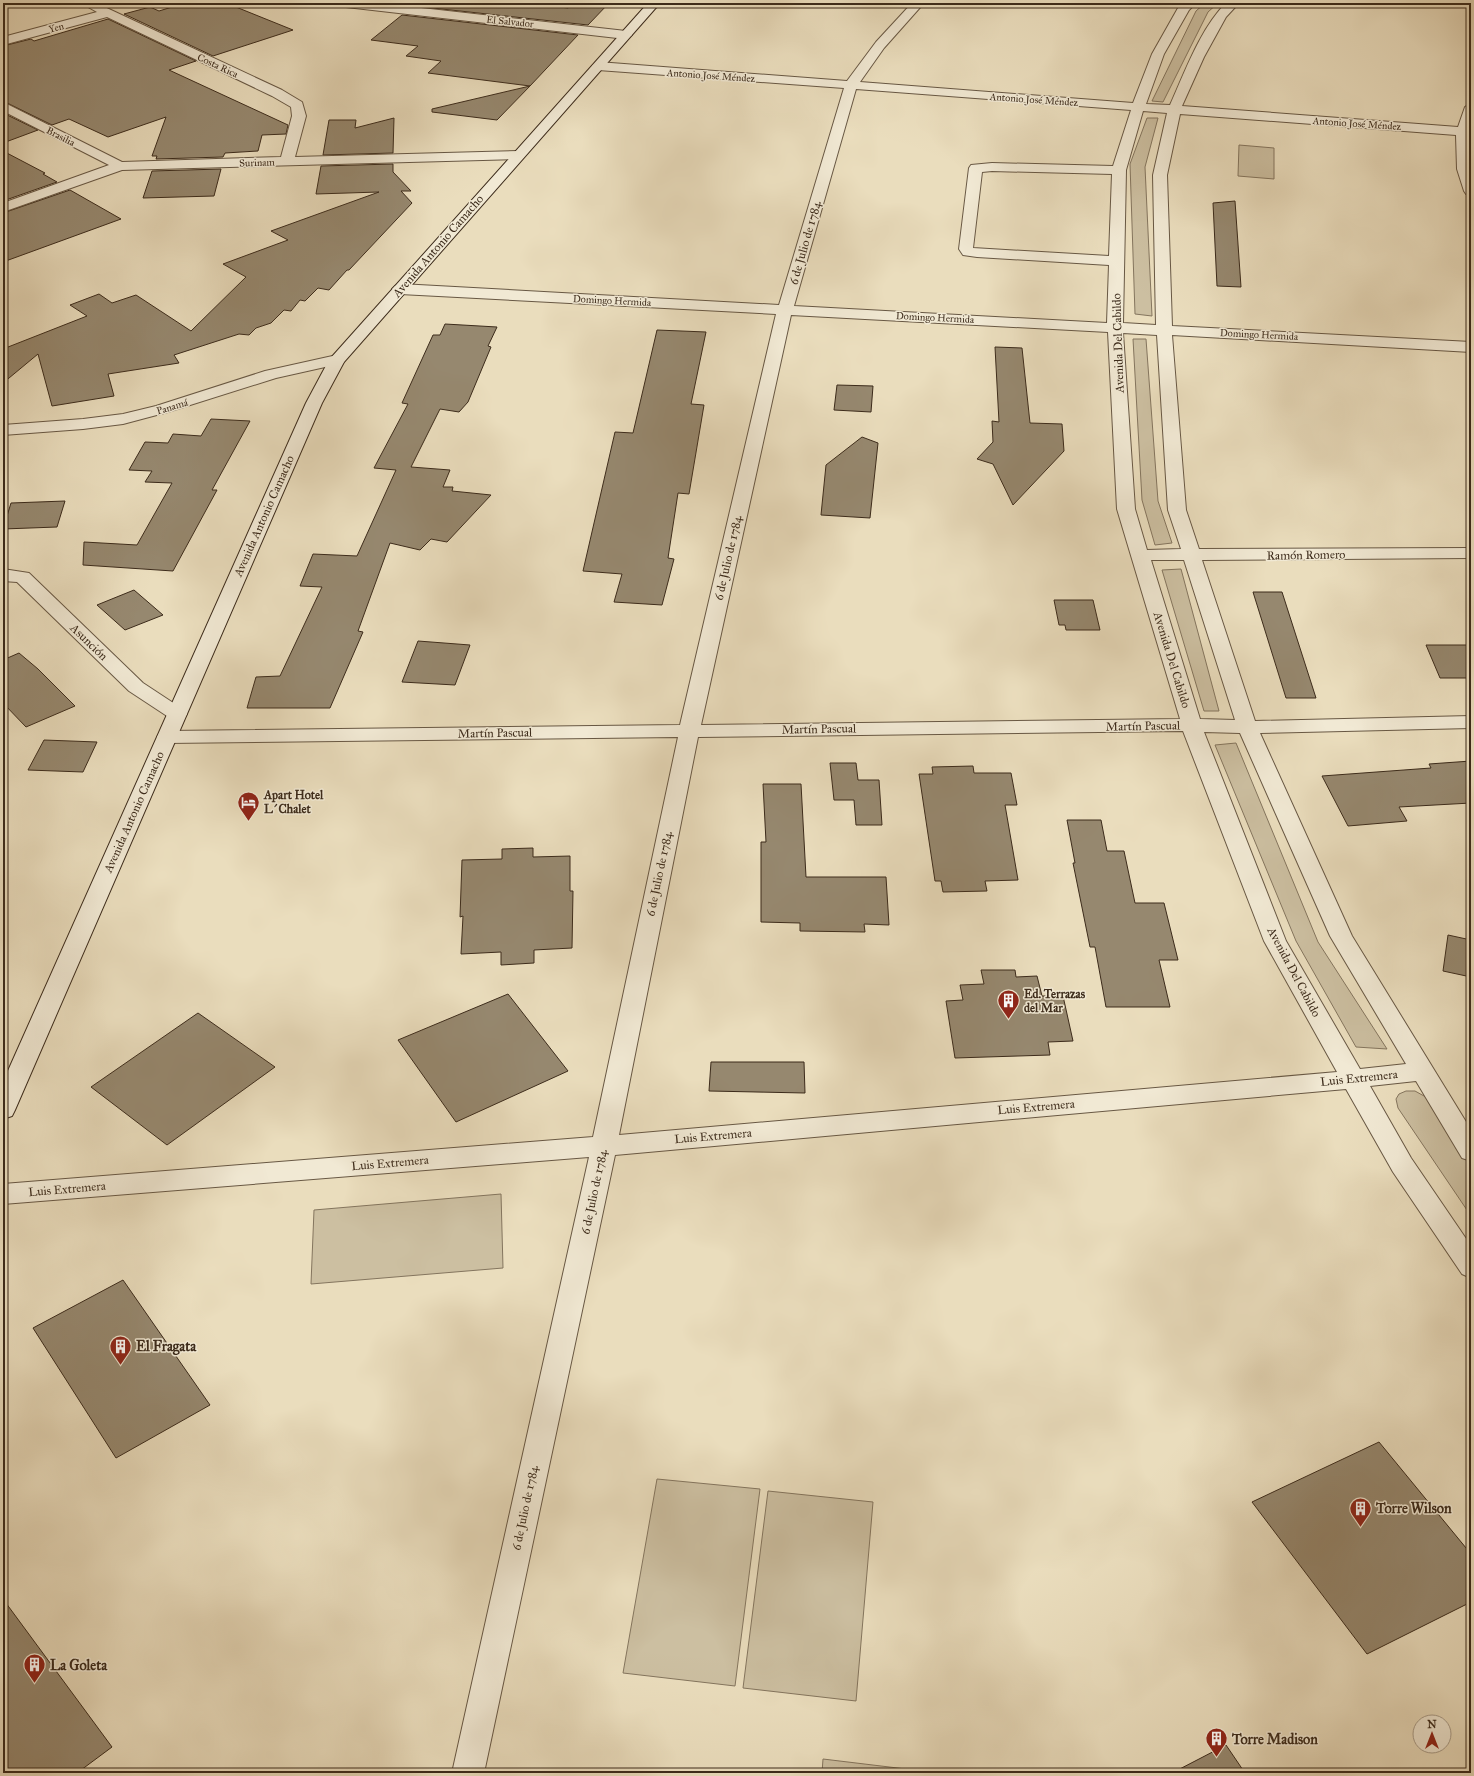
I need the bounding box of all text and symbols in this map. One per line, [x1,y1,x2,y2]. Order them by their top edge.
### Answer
street label: El Salvador [486,14,534,30]
street label: Yen [47,20,66,36]
street label: Costa Rica [195,51,241,81]
street label: Antonio José Méndez [665,67,756,86]
street label: Antonio José Méndez [988,91,1079,110]
street label: Antonio José Méndez [1311,115,1402,134]
street label: Brasilia [44,125,78,150]
street label: Surinam [239,156,276,170]
street label: Avenida Antonio Camacho [389,192,486,301]
street label: 6 de Julio de 1784 [786,199,825,287]
street label: Domingo Hermida [573,293,652,309]
street label: Avenida Del Cabildo [1109,293,1127,394]
street label: Domingo Hermida [896,310,975,326]
street label: Domingo Hermida [1220,327,1299,343]
street label: Panamá [155,396,190,417]
street label: Avenida Antonio Camacho [231,453,297,580]
street label: 6 de Julio de 1784 [711,514,746,602]
street label: Ramón Romero [1266,547,1346,563]
street label: Avenida Del Cabildo [1150,609,1193,710]
street label: Asunción [67,620,111,663]
street label: Martín Pascual [1106,718,1181,734]
street label: Martín Pascual [782,721,857,737]
street label: Martín Pascual [458,725,533,741]
street label: Avenida Antonio Camacho [101,749,167,876]
place label: Apart Hotel L´Chalet [263,788,324,816]
hotel icon: Apart Hotel L´Chalet [235,789,261,822]
street label: 6 de Julio de 1784 [643,830,676,918]
street label: Avenida Del Cabildo [1264,924,1324,1019]
place label: Ed. Terrazas del Mar [1024,987,1086,1015]
building icon: Ed. Terrazas del Mar [996,988,1022,1021]
street label: Luis Extremera [1320,1067,1399,1089]
street label: Luis Extremera [997,1097,1076,1117]
street label: Luis Extremera [674,1126,753,1146]
street label: 6 de Julio de 1784 [578,1148,611,1236]
street label: Luis Extremera [351,1153,430,1173]
street label: Luis Extremera [28,1179,107,1199]
building icon: El Fragata [107,1333,133,1366]
place label: El Fragata [136,1338,197,1356]
street label: 6 de Julio de 1784 [509,1464,542,1552]
building icon: Torre Wilson [1347,1495,1373,1528]
place label: Torre Wilson [1375,1500,1452,1517]
building icon: La Goleta [22,1652,48,1685]
place label: La Goleta [50,1657,108,1674]
north arrow [1412,1714,1452,1754]
text: N [1427,1718,1437,1731]
building icon: Torre Madison [1204,1726,1230,1759]
place label: Torre Madison [1231,1731,1318,1748]

